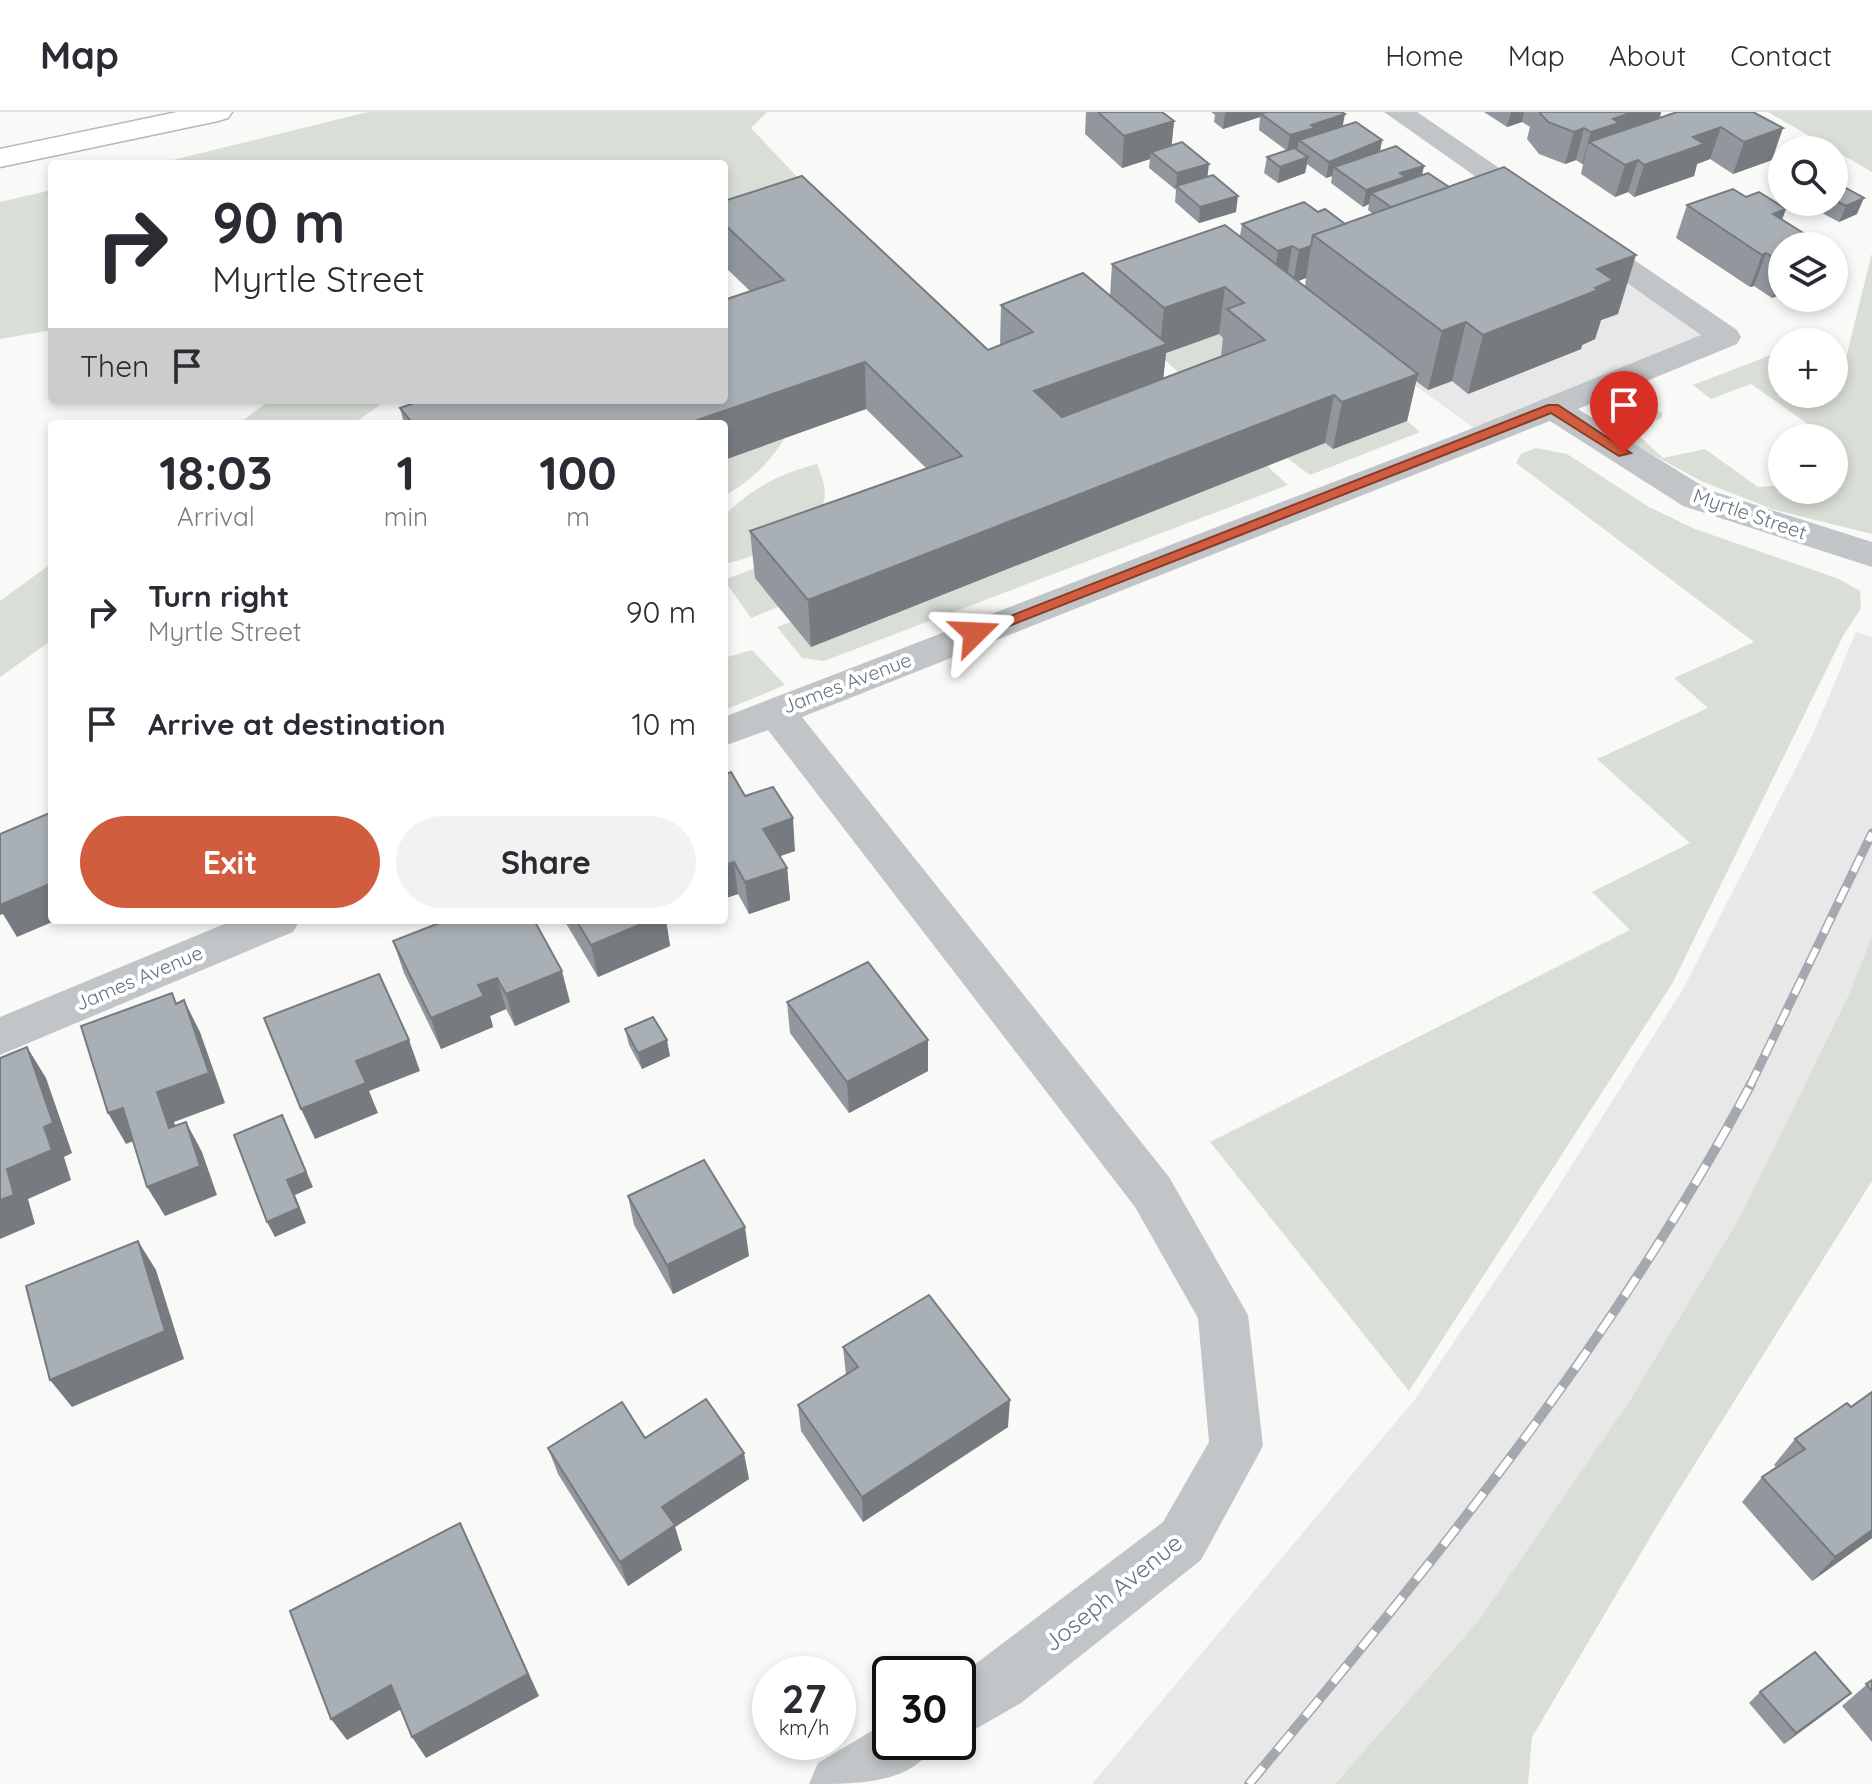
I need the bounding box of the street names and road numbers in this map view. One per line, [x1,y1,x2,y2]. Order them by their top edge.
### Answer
street label: Myrtle Street [1690,482,1810,545]
street label: James Avenue [779,646,915,719]
street label: James Avenue [71,939,206,1016]
street label: Joseph Avenue [1037,1527,1188,1657]

